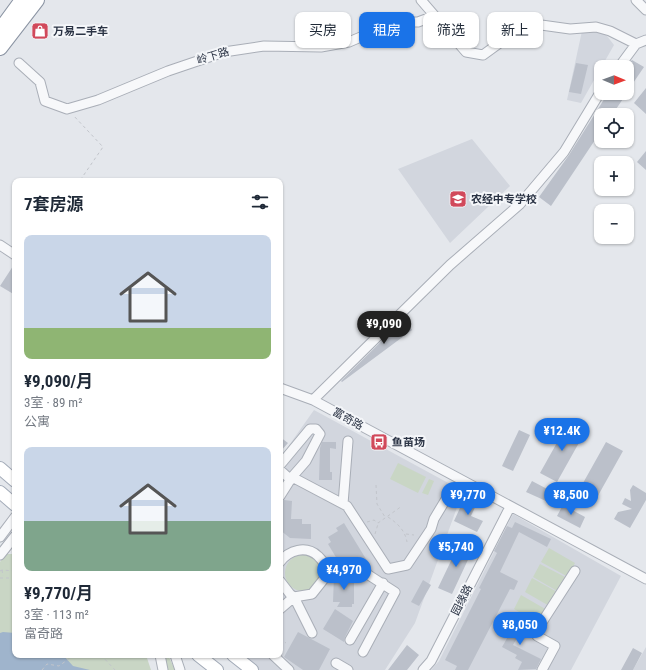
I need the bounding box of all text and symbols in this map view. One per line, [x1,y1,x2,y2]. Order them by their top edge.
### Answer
chip: 买房 [295,12,351,48]
chip: 租房 [359,12,415,48]
chip: 筛选 [423,12,479,48]
chip: 新上 [487,12,543,48]
shop icon: 万易二手车 [30,21,50,41]
place label: 万易二手车 [53,25,108,38]
street label: 岭下路 [195,45,231,67]
north arrow [594,60,634,100]
map controls [594,60,634,244]
button: locate [594,108,634,148]
button: + [594,156,634,196]
school or university icon: 农经中专学校 [448,189,468,209]
icon: filters [249,191,271,213]
place label: 农经中专学校 [471,193,537,206]
text: 7套房源 [24,194,84,214]
button: − [594,204,634,244]
icon: home [112,261,184,333]
pin: ¥9,090 [351,311,417,345]
text: ¥9,090 [366,316,402,331]
text: ¥9,090/月 [24,371,93,391]
text: 3室 · 89 m² [24,395,82,410]
street label: 富奇路 [330,405,366,433]
text: 公寓 [24,414,50,429]
pin: ¥12.4K [529,418,595,452]
text: ¥12.4K [544,423,580,438]
bus stop icon: 鱼苗场 [369,432,389,452]
place label: 鱼苗场 [392,436,425,449]
icon: home [112,473,184,545]
pin: ¥9,770 [435,482,501,516]
pin: ¥8,500 [538,482,604,516]
text: ¥9,770 [450,487,486,502]
text: ¥8,500 [553,487,589,502]
pin: ¥5,740 [423,534,489,568]
text: ¥5,740 [438,539,474,554]
pin: ¥4,970 [311,557,377,591]
text: ¥4,970 [326,562,362,577]
street label: 园缘路 [449,582,475,618]
text: ¥9,770/月 [24,583,93,603]
text: 3室 · 113 m² [24,607,89,622]
pin: ¥8,050 [487,612,553,646]
text: ¥8,050 [502,617,538,632]
text: 富奇路 [24,626,63,641]

